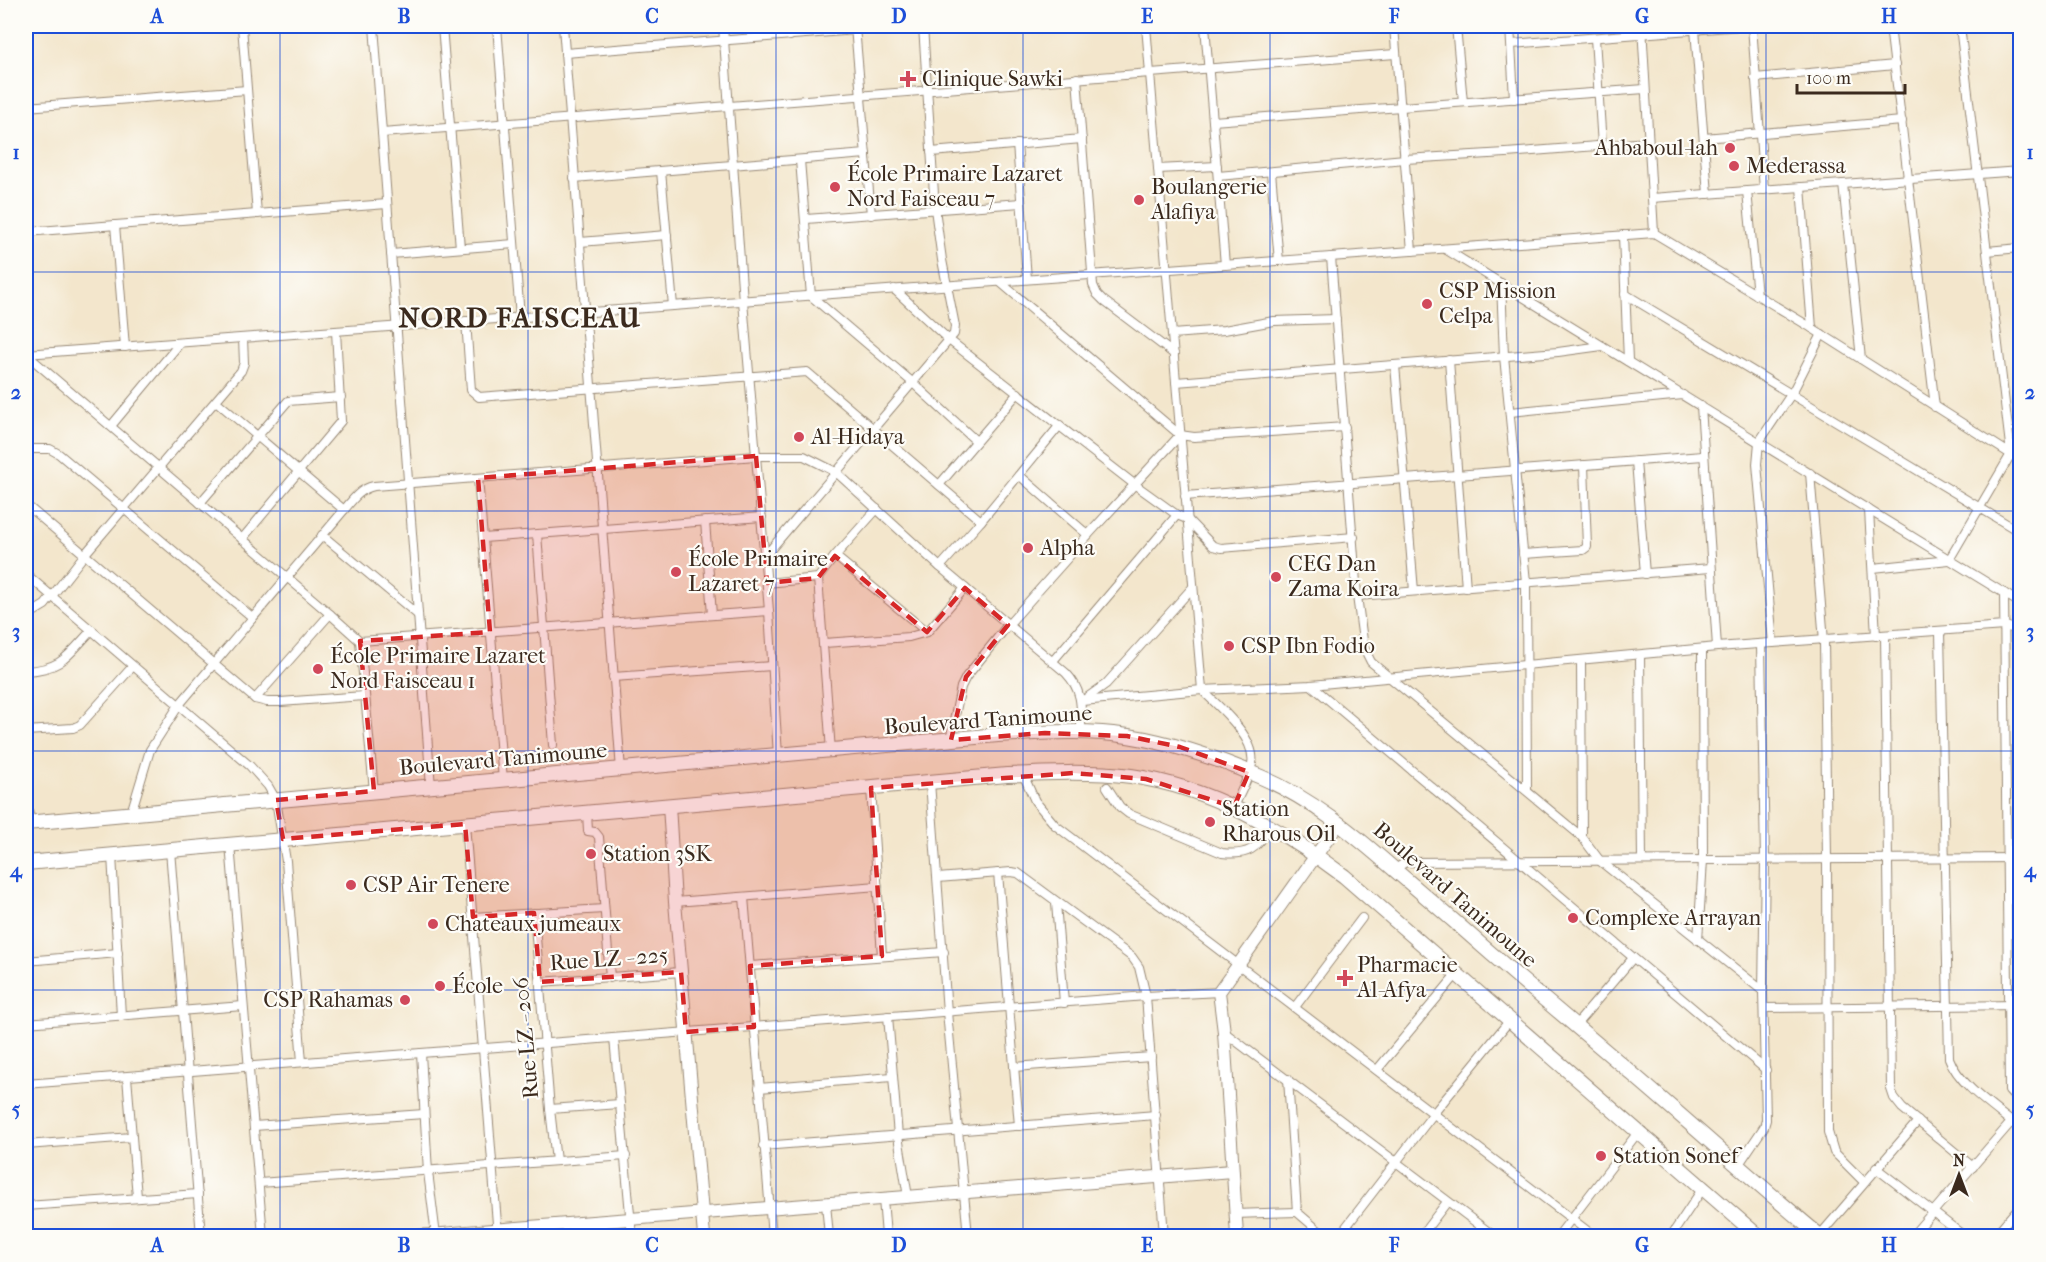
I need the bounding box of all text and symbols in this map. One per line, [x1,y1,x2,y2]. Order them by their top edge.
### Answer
text: A [149,5,165,28]
text: B [397,5,411,28]
text: C [645,5,659,28]
text: D [891,5,907,28]
text: E [1141,5,1153,28]
text: F [1388,5,1400,28]
text: G [1635,5,1649,28]
text: H [1881,5,1897,28]
scale bar [1797,57,1905,95]
place label: Clinique Sawki [922,66,1063,92]
text: 100 m [1806,68,1851,89]
marker: Clinique Sawki [899,70,917,88]
place label: Ahbaboul-lah [1593,135,1719,161]
text: 1 [12,141,20,164]
marker: Ahbaboul-lah [1723,141,1737,155]
text: 1 [2026,141,2034,164]
place label: Mederassa [1746,153,1846,179]
marker: Mederassa [1727,159,1741,173]
place label: École Primaire Lazaret Nord Faisceau 7 [847,160,1063,212]
place label: Boulangerie Alafiya [1150,174,1267,225]
marker: École Primaire Lazaret Nord Faisceau 7 [828,180,842,194]
marker: Boulangerie Alafiya [1132,193,1146,207]
place label: CSP Mission Celpa [1439,278,1556,329]
marker: CSP Mission Celpa [1420,297,1434,311]
district label: NORD FAISCEAU [398,301,642,334]
text: 2 [11,381,21,404]
text: 2 [2025,381,2035,404]
place label: Al-Hidaya [810,424,905,450]
marker: Al-Hidaya [792,430,806,444]
place label: Alpha [1039,535,1095,561]
marker: Alpha [1021,541,1035,555]
place label: École Primaire Lazaret 7 [688,545,828,597]
place label: CEG Dan Zama Koira [1288,551,1400,602]
marker: École Primaire Lazaret 7 [669,565,683,579]
marker: CEG Dan Zama Koira [1269,570,1283,584]
text: 3 [12,620,20,643]
text: 3 [2026,620,2034,643]
place label: CSP Ibn Fodio [1241,633,1375,659]
marker: CSP Ibn Fodio [1222,639,1236,653]
place label: École Primaire Lazaret Nord Faisceau 1 [330,642,546,694]
marker: École Primaire Lazaret Nord Faisceau 1 [311,662,325,676]
street label: Boulevard Tanimoune [883,700,1093,740]
street label: Boulevard Tanimoune [398,737,608,781]
place label: Station Rharous Oil [1222,796,1336,847]
marker: Station Rharous Oil [1203,815,1217,829]
street label: Boulevard Tanimoune [1368,817,1542,973]
place label: Station 3SK [603,841,712,867]
marker: Station 3SK [584,847,598,861]
text: 4 [9,859,23,883]
text: 4 [2023,859,2037,883]
place label: CSP Air Tenere [363,872,510,898]
marker: CSP Air Tenere [344,878,358,892]
place label: Complexe Arrayan [1585,905,1762,931]
place label: Chateaux jumeaux [445,911,622,937]
marker: Complexe Arrayan [1566,911,1580,925]
marker: Chateaux jumeaux [426,917,440,931]
street label: Rue LZ - 225 [549,942,669,976]
place label: Pharmacie Al-Afya [1356,952,1458,1003]
marker: Pharmacie Al-Afya [1338,971,1352,985]
place label: École [452,972,503,999]
street label: Rue LZ - 206 [508,976,544,1100]
marker: École [433,979,447,993]
place label: CSP Rahamas [263,987,393,1013]
marker: CSP Rahamas [398,993,412,1007]
text: 5 [12,1098,21,1121]
text: 5 [2026,1098,2035,1121]
place label: Station Sonef [1613,1143,1743,1169]
north arrow [1929,1145,1989,1205]
marker: Station Sonef [1594,1149,1608,1163]
text: N [1953,1151,1966,1170]
text: A [149,1234,165,1257]
text: B [397,1234,411,1257]
text: C [645,1234,659,1257]
text: D [891,1234,907,1257]
text: E [1141,1234,1153,1257]
text: F [1388,1234,1400,1257]
text: G [1635,1234,1649,1257]
text: H [1881,1234,1897,1257]

